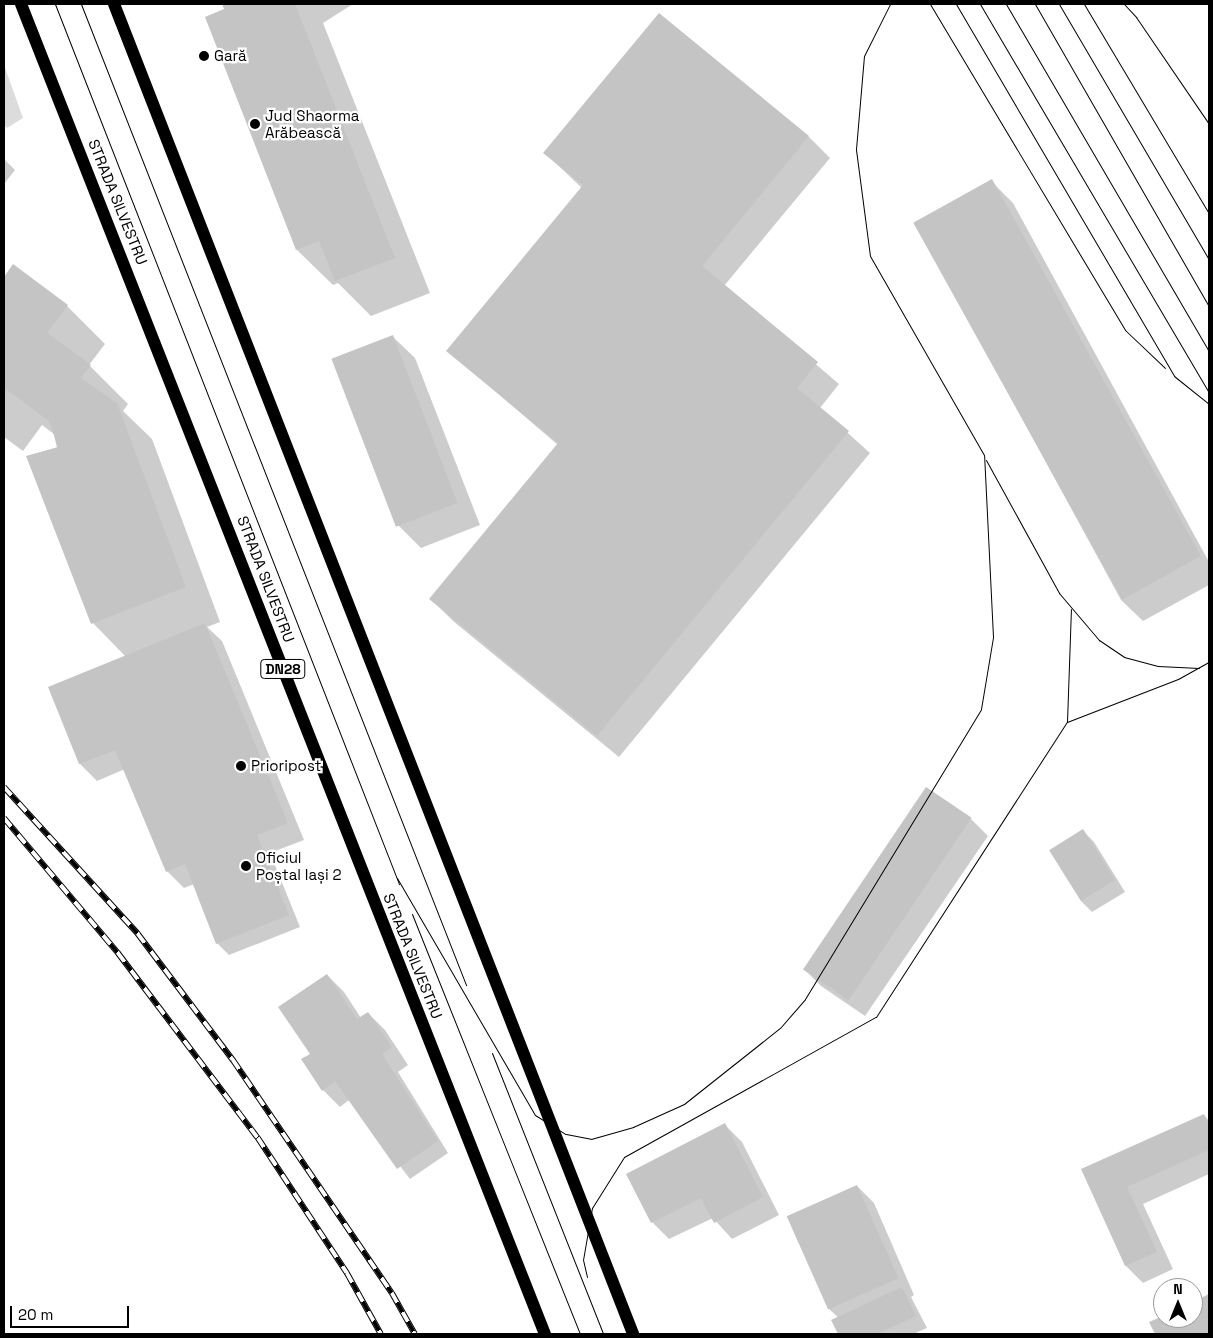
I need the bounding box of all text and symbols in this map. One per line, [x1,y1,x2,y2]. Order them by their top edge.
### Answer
place label: Gară [214,47,247,65]
marker: Gară [198,50,210,62]
place label: Jud Shaorma Arăbească [265,106,359,141]
marker: Jud Shaorma Arăbească [249,118,261,130]
street label: STRADA SILVESTRU [85,136,151,268]
street label: STRADA SILVESTRU [234,513,298,645]
road number: DN28 [259,658,307,681]
place label: Prioripost [251,757,322,775]
marker: Prioripost [235,760,247,772]
place label: Oficiul Poștal Iași 2 [256,848,341,883]
marker: Oficiul Poștal Iași 2 [240,860,252,872]
street label: STRADA SILVESTRU [380,890,446,1022]
north arrow [1153,1278,1203,1328]
text: N [1173,1280,1183,1298]
scale bar [12,1296,131,1328]
text: 20 m [18,1305,53,1324]

